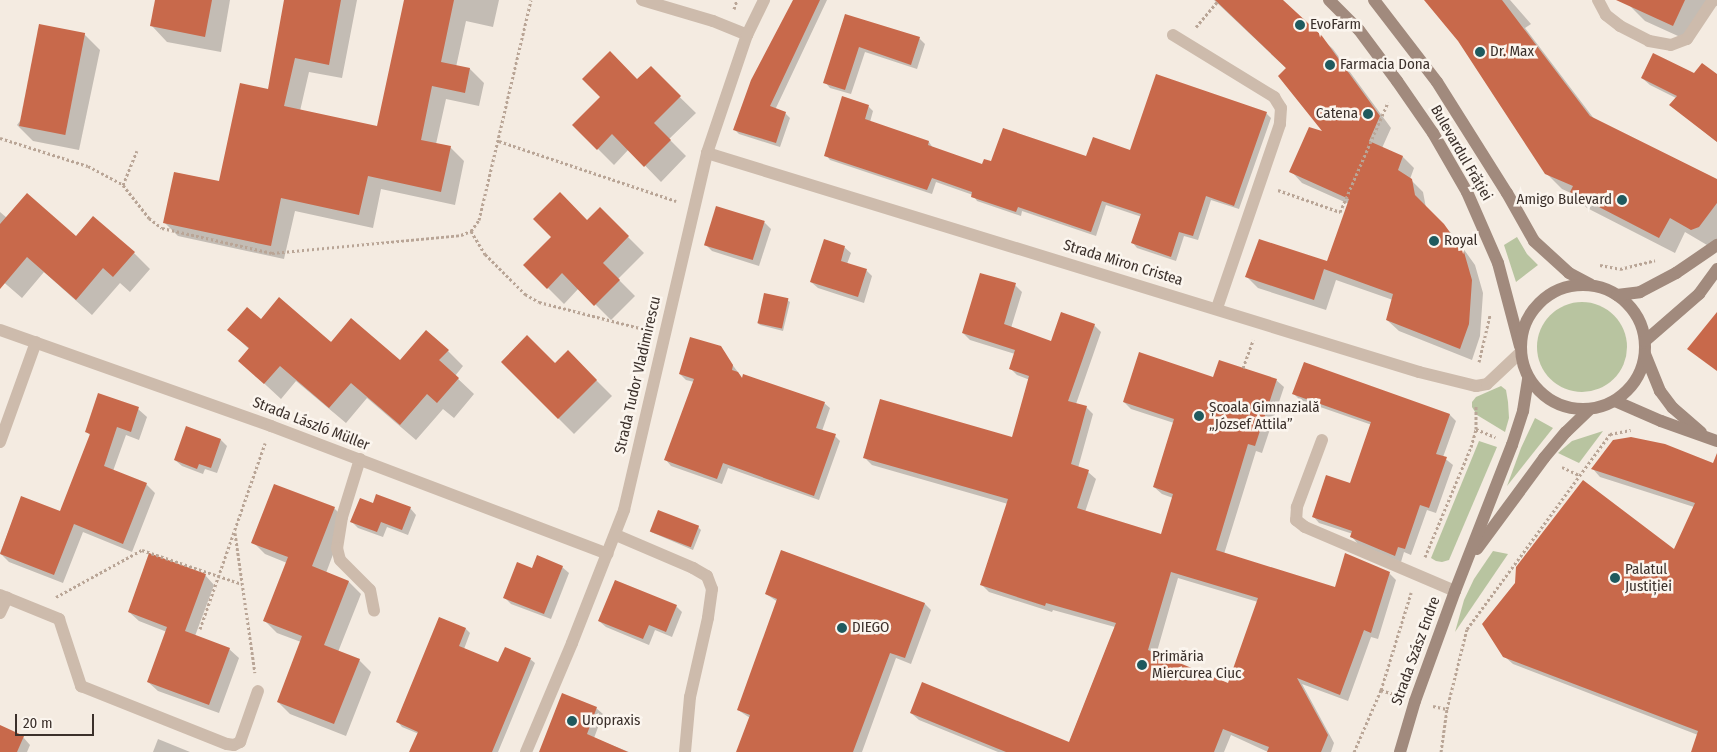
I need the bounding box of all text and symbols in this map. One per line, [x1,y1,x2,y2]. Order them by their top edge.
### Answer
place label: EvoFarm [1310,16,1361,34]
marker: EvoFarm [1294,19,1306,31]
place label: Dr. Max [1490,43,1534,61]
marker: Dr. Max [1474,46,1486,58]
place label: Farmacia Dona [1340,56,1430,74]
marker: Farmacia Dona [1324,59,1336,71]
street label: Bulevardul Frăției [1426,102,1496,204]
place label: Catena [1316,105,1358,123]
marker: Catena [1362,108,1374,120]
place label: Amigo Bulevard [1517,191,1612,209]
marker: Amigo Bulevard [1616,194,1628,206]
place label: Royal [1444,232,1477,250]
marker: Royal [1428,235,1440,247]
street label: Strada Miron Cristea [1061,236,1185,290]
street label: Strada Tudor Vladimirescu [611,295,665,455]
street label: Strada László Müller [250,393,372,455]
place label: Școala Gimnazială „József Attila” [1209,398,1320,433]
marker: Școala Gimnazială „József Attila” [1193,410,1205,422]
place label: Palatul Justiției [1625,560,1672,595]
marker: Palatul Justiției [1609,572,1621,584]
street label: Strada Szász Endre [1388,594,1444,708]
place label: DIEGO [852,619,890,637]
marker: DIEGO [836,622,848,634]
place label: Primăria Miercurea Ciuc [1152,647,1241,682]
marker: Primăria Miercurea Ciuc [1136,659,1148,671]
scale bar [18,704,96,736]
place label: Uropraxis [582,712,640,730]
text: 20 m [23,714,53,732]
marker: Uropraxis [566,715,578,727]

